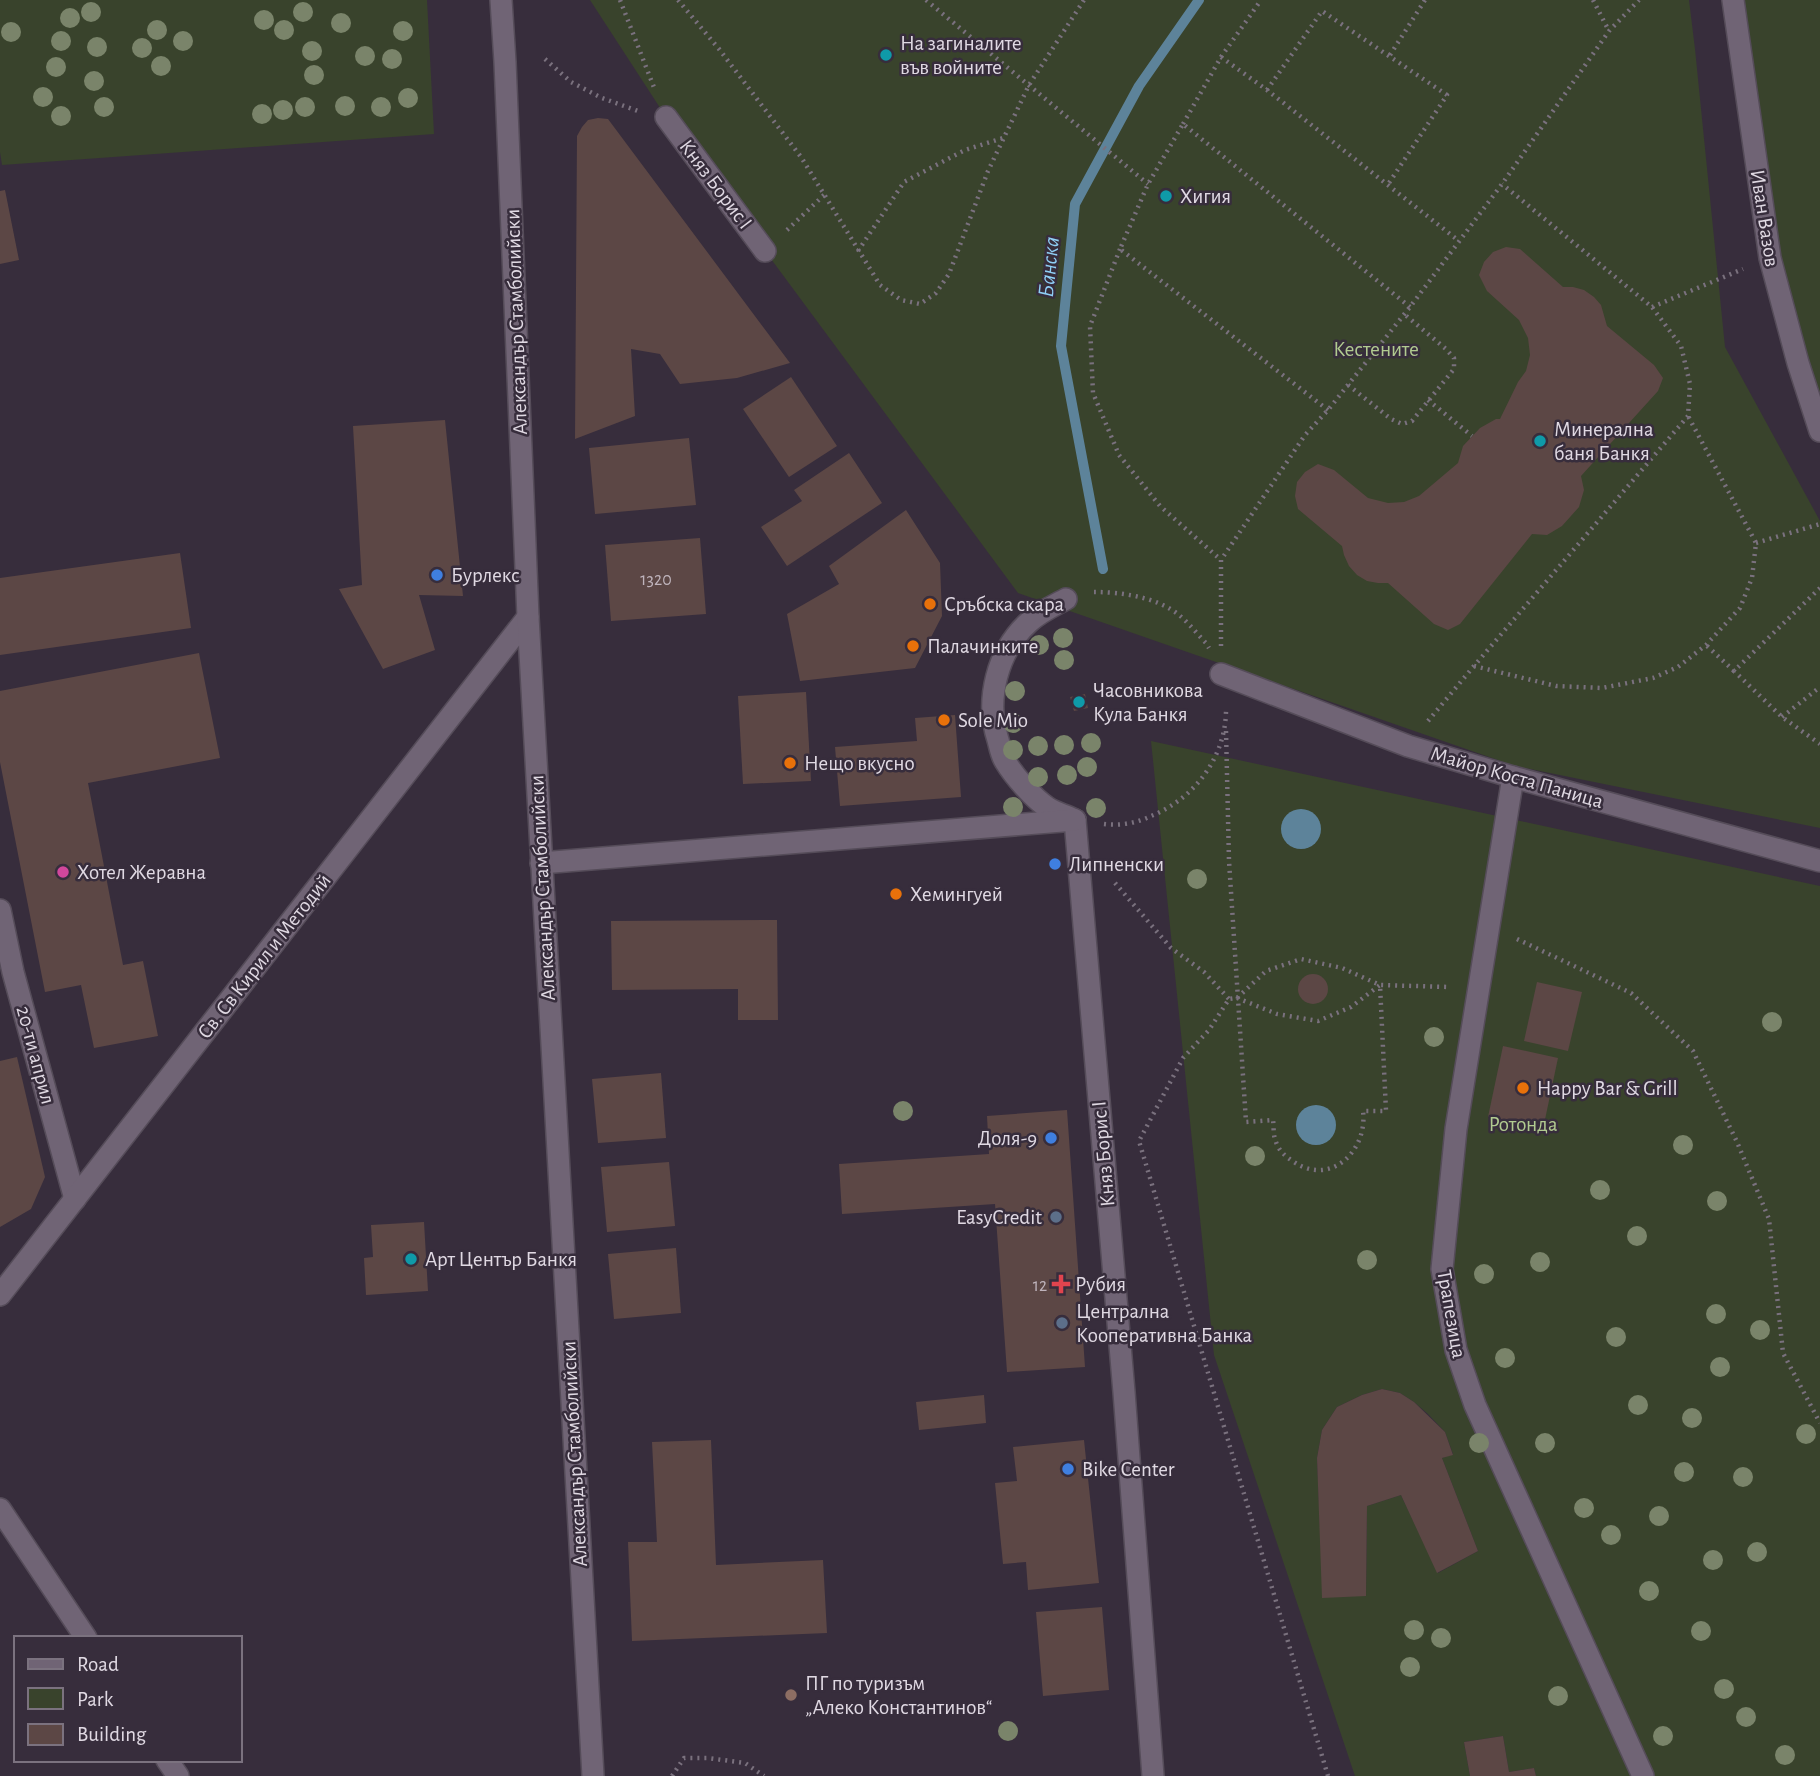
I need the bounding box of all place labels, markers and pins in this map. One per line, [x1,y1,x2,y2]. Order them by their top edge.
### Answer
place label: На загиналите във войните [900,33,1022,78]
marker: На загиналите във войните [878,47,894,63]
place label: Хигия [1180,186,1231,207]
marker: Хигия [1158,188,1174,204]
place label: Минерална баня Банкя [1554,419,1654,464]
marker: Минерална баня Банкя [1532,433,1548,449]
place label: Бурлекс [451,565,520,586]
marker: Бурлекс [429,567,445,583]
place label: Сръбска скара [944,594,1065,615]
marker: Сръбска скара [922,596,938,612]
place label: Палачинките [927,636,1038,657]
marker: Палачинките [905,638,921,654]
place label: Часовникова Кула Банкя [1093,680,1203,725]
marker: Часовникова Кула Банкя [1071,694,1087,710]
place label: Sole Mio [958,710,1028,731]
marker: Sole Mio [936,712,952,728]
place label: Нещо вкусно [804,753,915,774]
marker: Нещо вкусно [782,755,798,771]
place label: Липненски [1069,854,1164,875]
marker: Липненски [1047,856,1063,872]
place label: Хотел Жеравна [77,862,207,883]
marker: Хотел Жеравна [55,864,71,880]
place label: Хемингуей [910,884,1003,905]
marker: Хемингуей [888,886,904,902]
place label: Happy Bar & Grill [1537,1078,1678,1099]
marker: Happy Bar & Grill [1515,1080,1531,1096]
place label: Доля-9 [978,1128,1037,1149]
marker: Доля-9 [1043,1130,1059,1146]
place label: EasyCredit [956,1207,1042,1228]
marker: EasyCredit [1048,1209,1064,1225]
place label: Арт Център Банкя [425,1249,577,1270]
marker: Арт Център Банкя [403,1251,419,1267]
place label: Рубия [1075,1274,1126,1295]
marker: Рубия [1053,1276,1069,1292]
place label: Централна Кооперативна Банка [1076,1301,1252,1346]
marker: Централна Кооперативна Банка [1054,1315,1070,1331]
place label: Bike Center [1082,1459,1175,1480]
marker: Bike Center [1060,1461,1076,1477]
place label: ПГ по туризъм „Алеко Константинов“ [805,1673,992,1718]
marker: ПГ по туризъм „Алеко Константинов“ [783,1687,799,1703]

